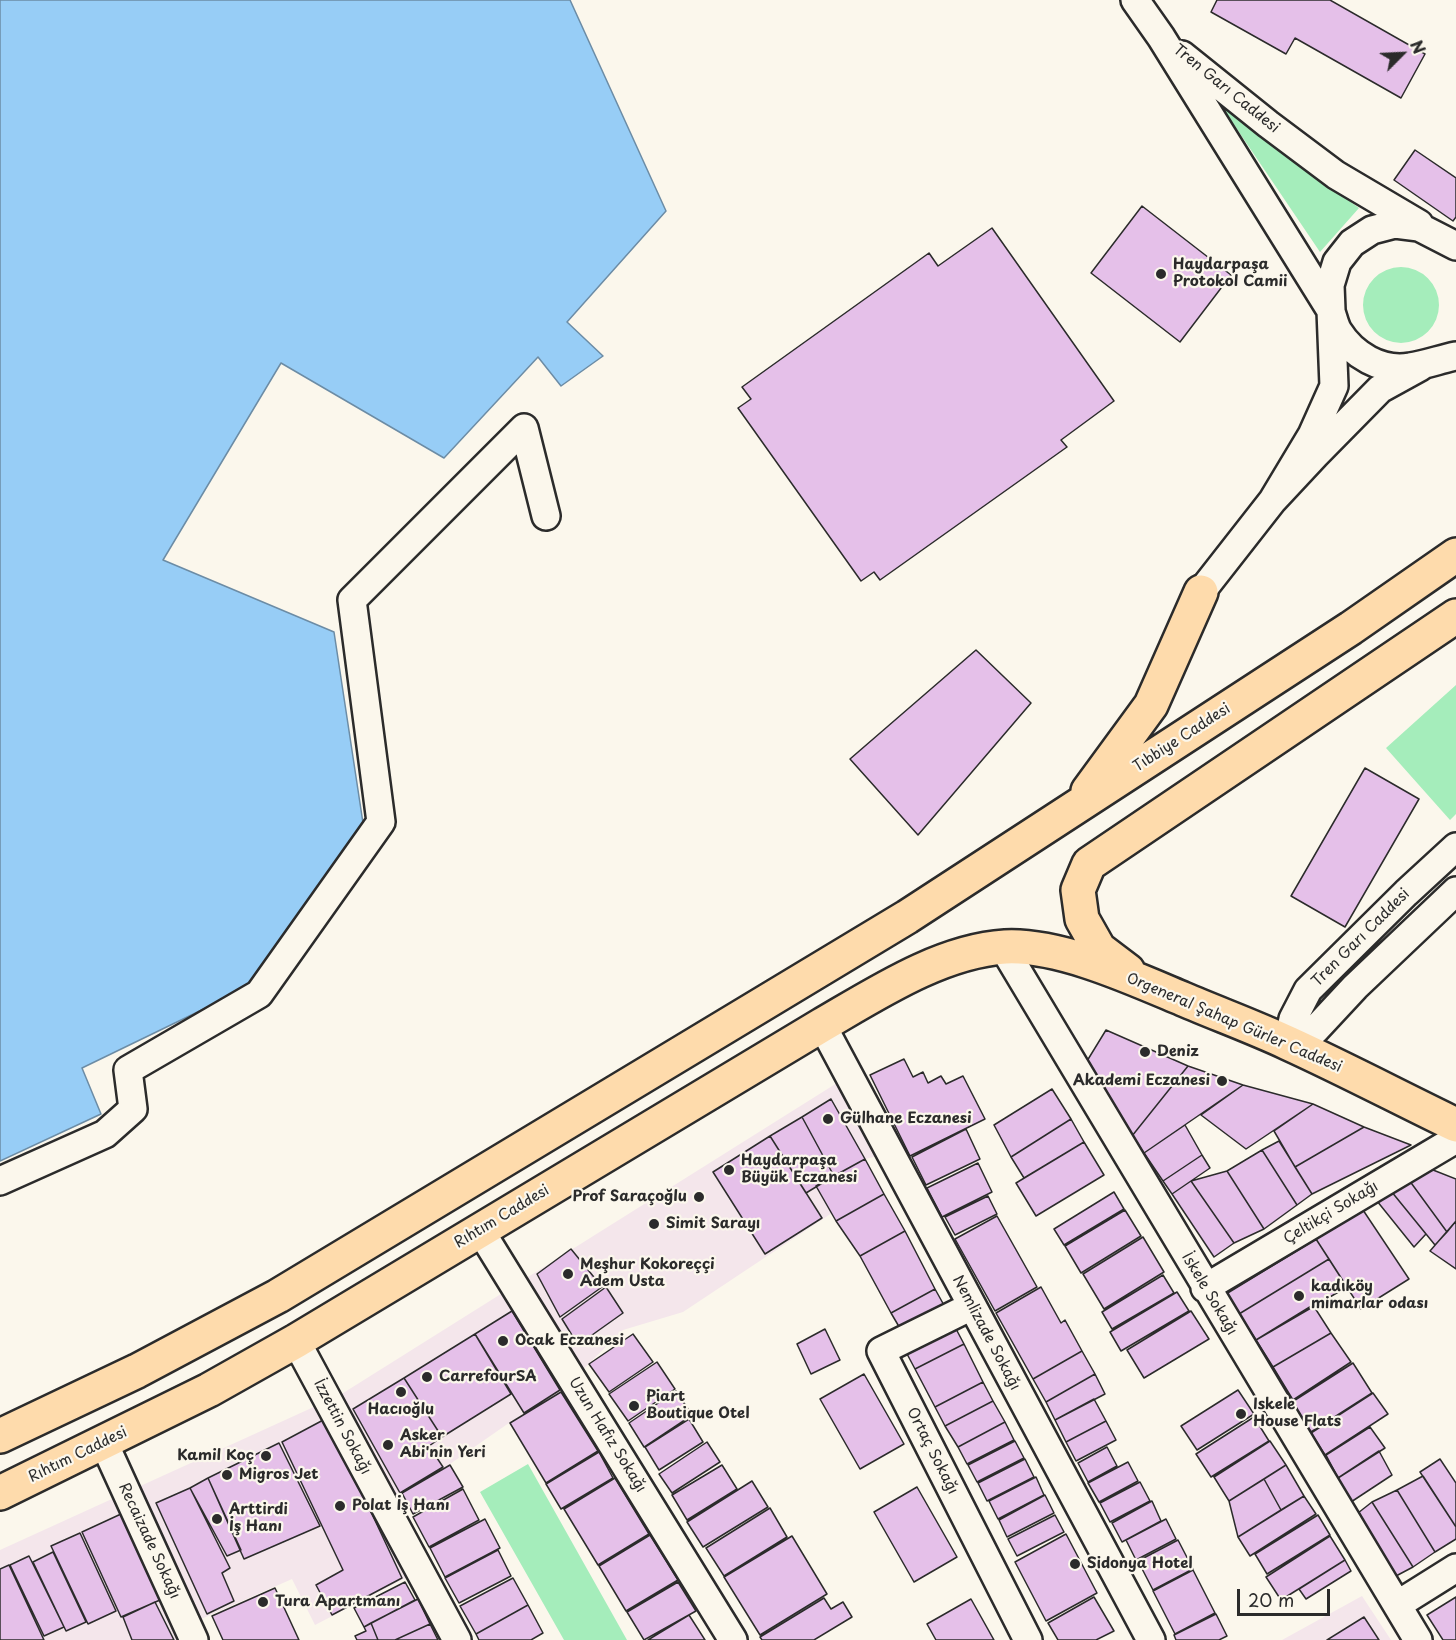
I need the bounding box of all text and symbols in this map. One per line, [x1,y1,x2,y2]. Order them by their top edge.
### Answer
north arrow [1372,24,1432,84]
text: N [1405,36,1432,57]
street label: Tren Garı Caddesi [1169,41,1283,137]
place label: Haydarpaşa Protokol Camii [1173,256,1288,291]
marker: Haydarpaşa Protokol Camii [1154,267,1168,281]
street label: Tıbbiye Caddesi [1130,700,1234,776]
street label: Tren Garı Caddesi [1308,885,1414,991]
street label: Orgeneral Şahap Gürler Caddesi [1123,969,1345,1077]
place label: Deniz [1157,1043,1199,1061]
marker: Deniz [1138,1045,1152,1059]
place label: Akademi Eczanesi [1073,1072,1210,1090]
marker: Akademi Eczanesi [1215,1074,1229,1088]
place label: Gülhane Eczanesi [840,1110,972,1128]
marker: Gülhane Eczanesi [821,1112,835,1126]
place label: Haydarpaşa Büyük Eczanesi [741,1152,857,1187]
marker: Haydarpaşa Büyük Eczanesi [722,1163,736,1177]
street label: Çeltikçi Sokağı [1280,1178,1382,1248]
street label: Rıhtım Caddesi [451,1182,553,1252]
place label: Prof Saraçoğlu [573,1188,687,1206]
marker: Prof Saraçoğlu [692,1190,706,1204]
place label: Simit Sarayı [666,1215,760,1233]
marker: Simit Sarayı [647,1217,661,1231]
street label: İskele Sokağı [1177,1249,1241,1339]
place label: Meşhur Kokoreççi Adem Usta [580,1256,715,1291]
marker: Meşhur Kokoreççi Adem Usta [561,1267,575,1281]
street label: Nemlizade Sokağı [948,1273,1024,1393]
place label: kadıköy mimarlar odası [1311,1278,1428,1313]
marker: kadıköy mimarlar odası [1292,1289,1306,1303]
place label: Ocak Eczanesi [515,1332,624,1350]
marker: Ocak Eczanesi [496,1334,510,1348]
place label: CarrefourSA [439,1368,537,1386]
marker: CarrefourSA [420,1370,434,1384]
street label: Uzun Hafız Sokağı [564,1374,650,1496]
street label: İzzettin Sokağı [309,1376,375,1478]
marker: Hacıoğlu [394,1385,408,1399]
place label: Piart Boutique Otel [646,1388,749,1423]
place label: Iskele House Flats [1253,1396,1341,1431]
marker: Piart Boutique Otel [627,1399,641,1413]
place label: Hacıoğlu [368,1401,434,1419]
street label: Ortaç Sokağı [902,1405,962,1497]
marker: Iskele House Flats [1234,1407,1248,1421]
street label: Rıhtım Caddesi [26,1423,130,1487]
place label: Asker Abi'nin Yeri [400,1427,486,1462]
marker: Asker Abi'nin Yeri [381,1438,395,1452]
place label: Kamil Koç [177,1447,254,1465]
marker: Kamil Koç [259,1449,273,1463]
place label: Migros Jet [239,1466,319,1484]
marker: Migros Jet [220,1468,234,1482]
street label: Recaizade Sokağı [114,1480,184,1602]
place label: Polat İş Hanı [352,1497,449,1515]
marker: Polat İş Hanı [333,1499,347,1513]
place label: Arttirdi İş Hanı [229,1501,288,1536]
marker: Arttirdi İş Hanı [210,1512,224,1526]
place label: Sidonya Hotel [1087,1555,1193,1573]
marker: Sidonya Hotel [1068,1557,1082,1571]
scale bar [1240,1577,1333,1615]
text: 20 m [1248,1586,1294,1613]
place label: Tura Apartmanı [275,1593,400,1611]
marker: Tura Apartmanı [256,1595,270,1609]

